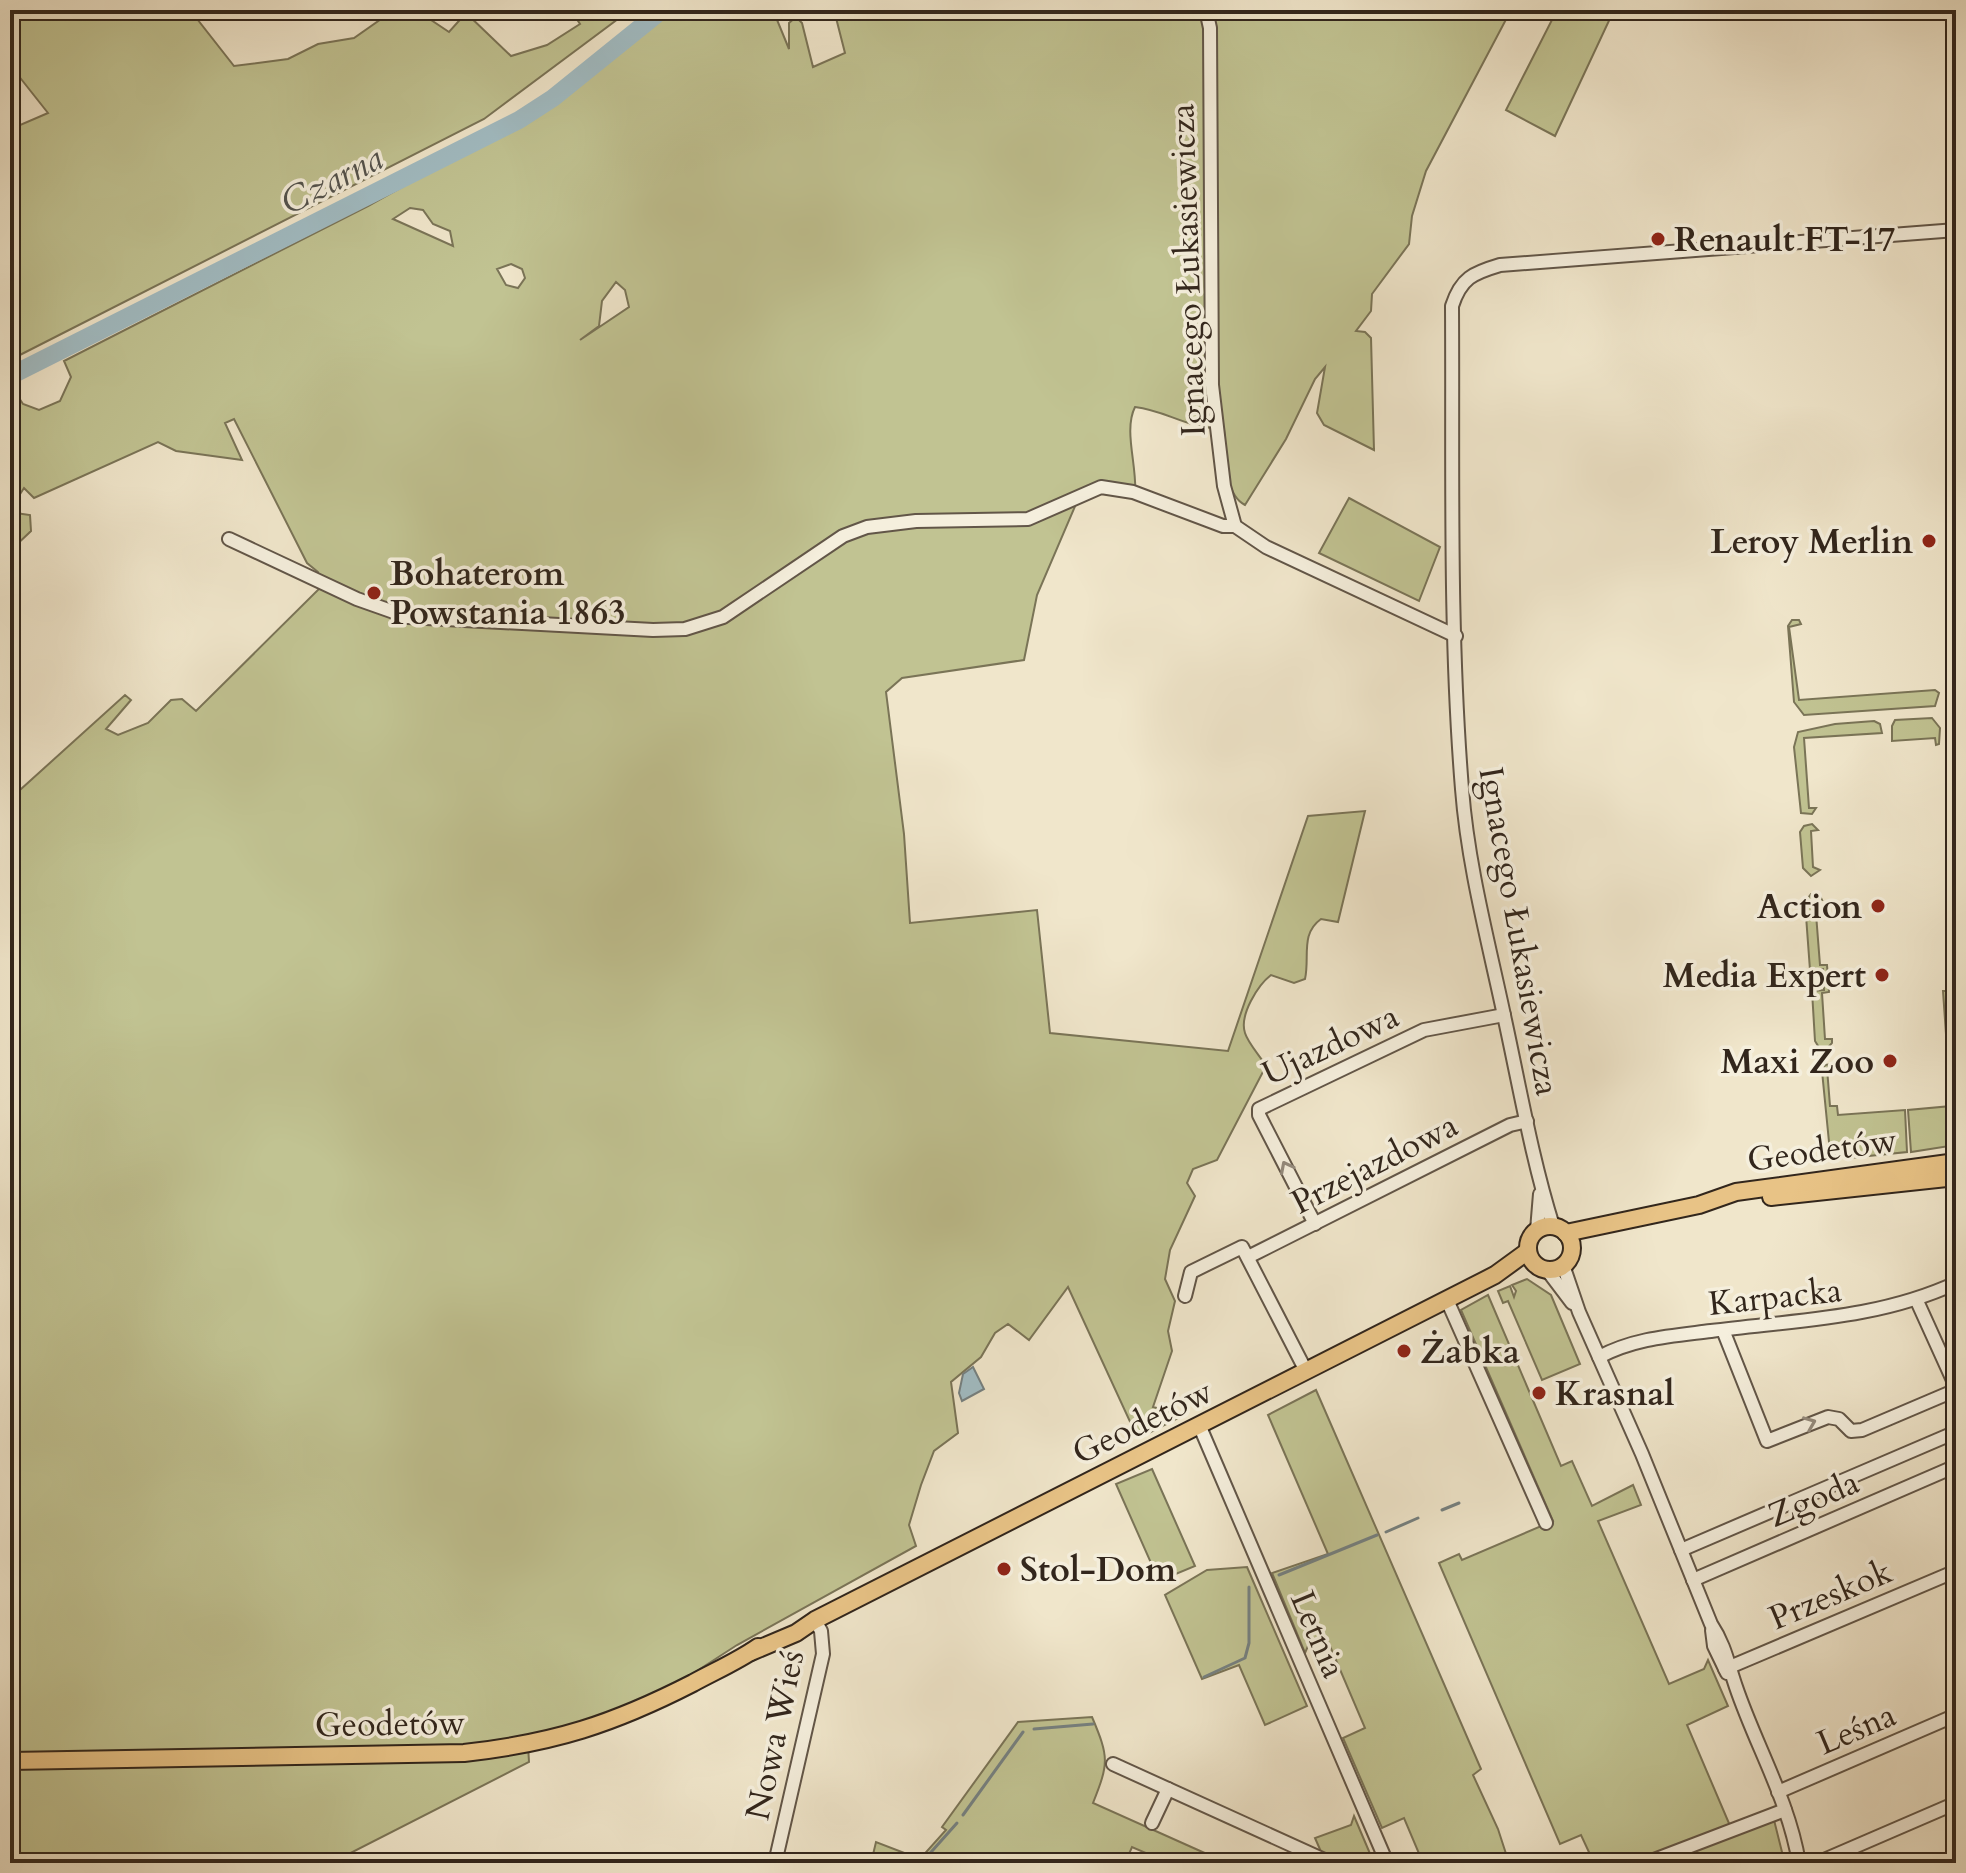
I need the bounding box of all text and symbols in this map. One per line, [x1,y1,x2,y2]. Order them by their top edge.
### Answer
street label: Ignacego Łukasiewicza [1159,103,1217,437]
water label: Czarna [272,134,391,227]
place label: Renault FT-17 [1674,217,1896,263]
marker: Renault FT-17 [1649,230,1667,248]
place label: Leroy Merlin [1710,519,1913,565]
marker: Leroy Merlin [1920,532,1938,550]
place label: Bohaterom Powstania 1863 [390,551,625,636]
marker: Bohaterom Powstania 1863 [365,584,383,602]
street label: Ignacego Łukasiewicza [1467,763,1571,1099]
place label: Action [1757,884,1862,930]
marker: Action [1869,897,1887,915]
place label: Media Expert [1663,953,1866,999]
marker: Media Expert [1873,966,1891,984]
street label: Ujazdowa [1255,993,1406,1097]
place label: Maxi Zoo [1720,1039,1874,1085]
marker: Maxi Zoo [1881,1052,1899,1070]
street label: Przejazdowa [1283,1102,1466,1225]
street label: Geodetów [1744,1117,1900,1183]
one-way arrow [1280,1160,1295,1175]
street label: Karpacka [1706,1267,1844,1327]
place label: Żabka [1420,1329,1520,1375]
marker: Żabka [1395,1342,1413,1360]
street label: Geodetów [1065,1368,1220,1476]
place label: Krasnal [1555,1371,1674,1417]
marker: Krasnal [1530,1384,1548,1402]
one-way arrow [1802,1416,1816,1433]
street label: Zgoda [1761,1459,1866,1539]
place label: Stol-Dom [1020,1547,1177,1593]
street label: Przeskok [1762,1548,1900,1641]
marker: Stol-Dom [995,1560,1013,1578]
street label: Letnia [1279,1584,1357,1685]
street label: Nowa Wieś [735,1646,815,1824]
street label: Leśna [1810,1692,1903,1766]
street label: Geodetów [314,1700,466,1748]

